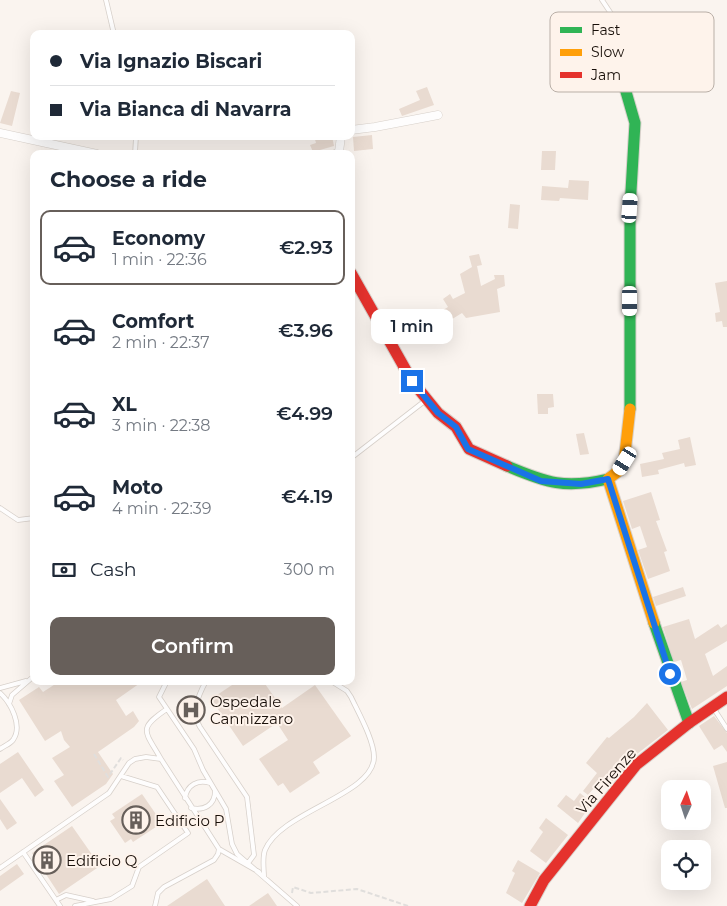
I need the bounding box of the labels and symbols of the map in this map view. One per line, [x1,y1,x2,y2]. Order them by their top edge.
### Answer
legend [550,12,714,92]
text: Fast [591,21,621,39]
text: Slow [591,43,625,61]
text: Jam [590,66,621,84]
car [621,193,638,223]
car [622,286,637,316]
callout: 1 min [371,308,453,344]
route end [401,370,423,392]
car [610,444,639,478]
route start [659,663,681,685]
place label: Ospedale Cannizzaro [210,692,293,728]
hospital icon: Ospedale Cannizzaro [176,695,206,725]
street label: Via Firenze [572,744,640,818]
north arrow [661,780,711,830]
building icon: Edificio P [121,805,151,835]
place label: Edificio P [155,811,225,830]
building icon: Edificio Q [32,845,62,875]
place label: Edificio Q [66,851,138,870]

